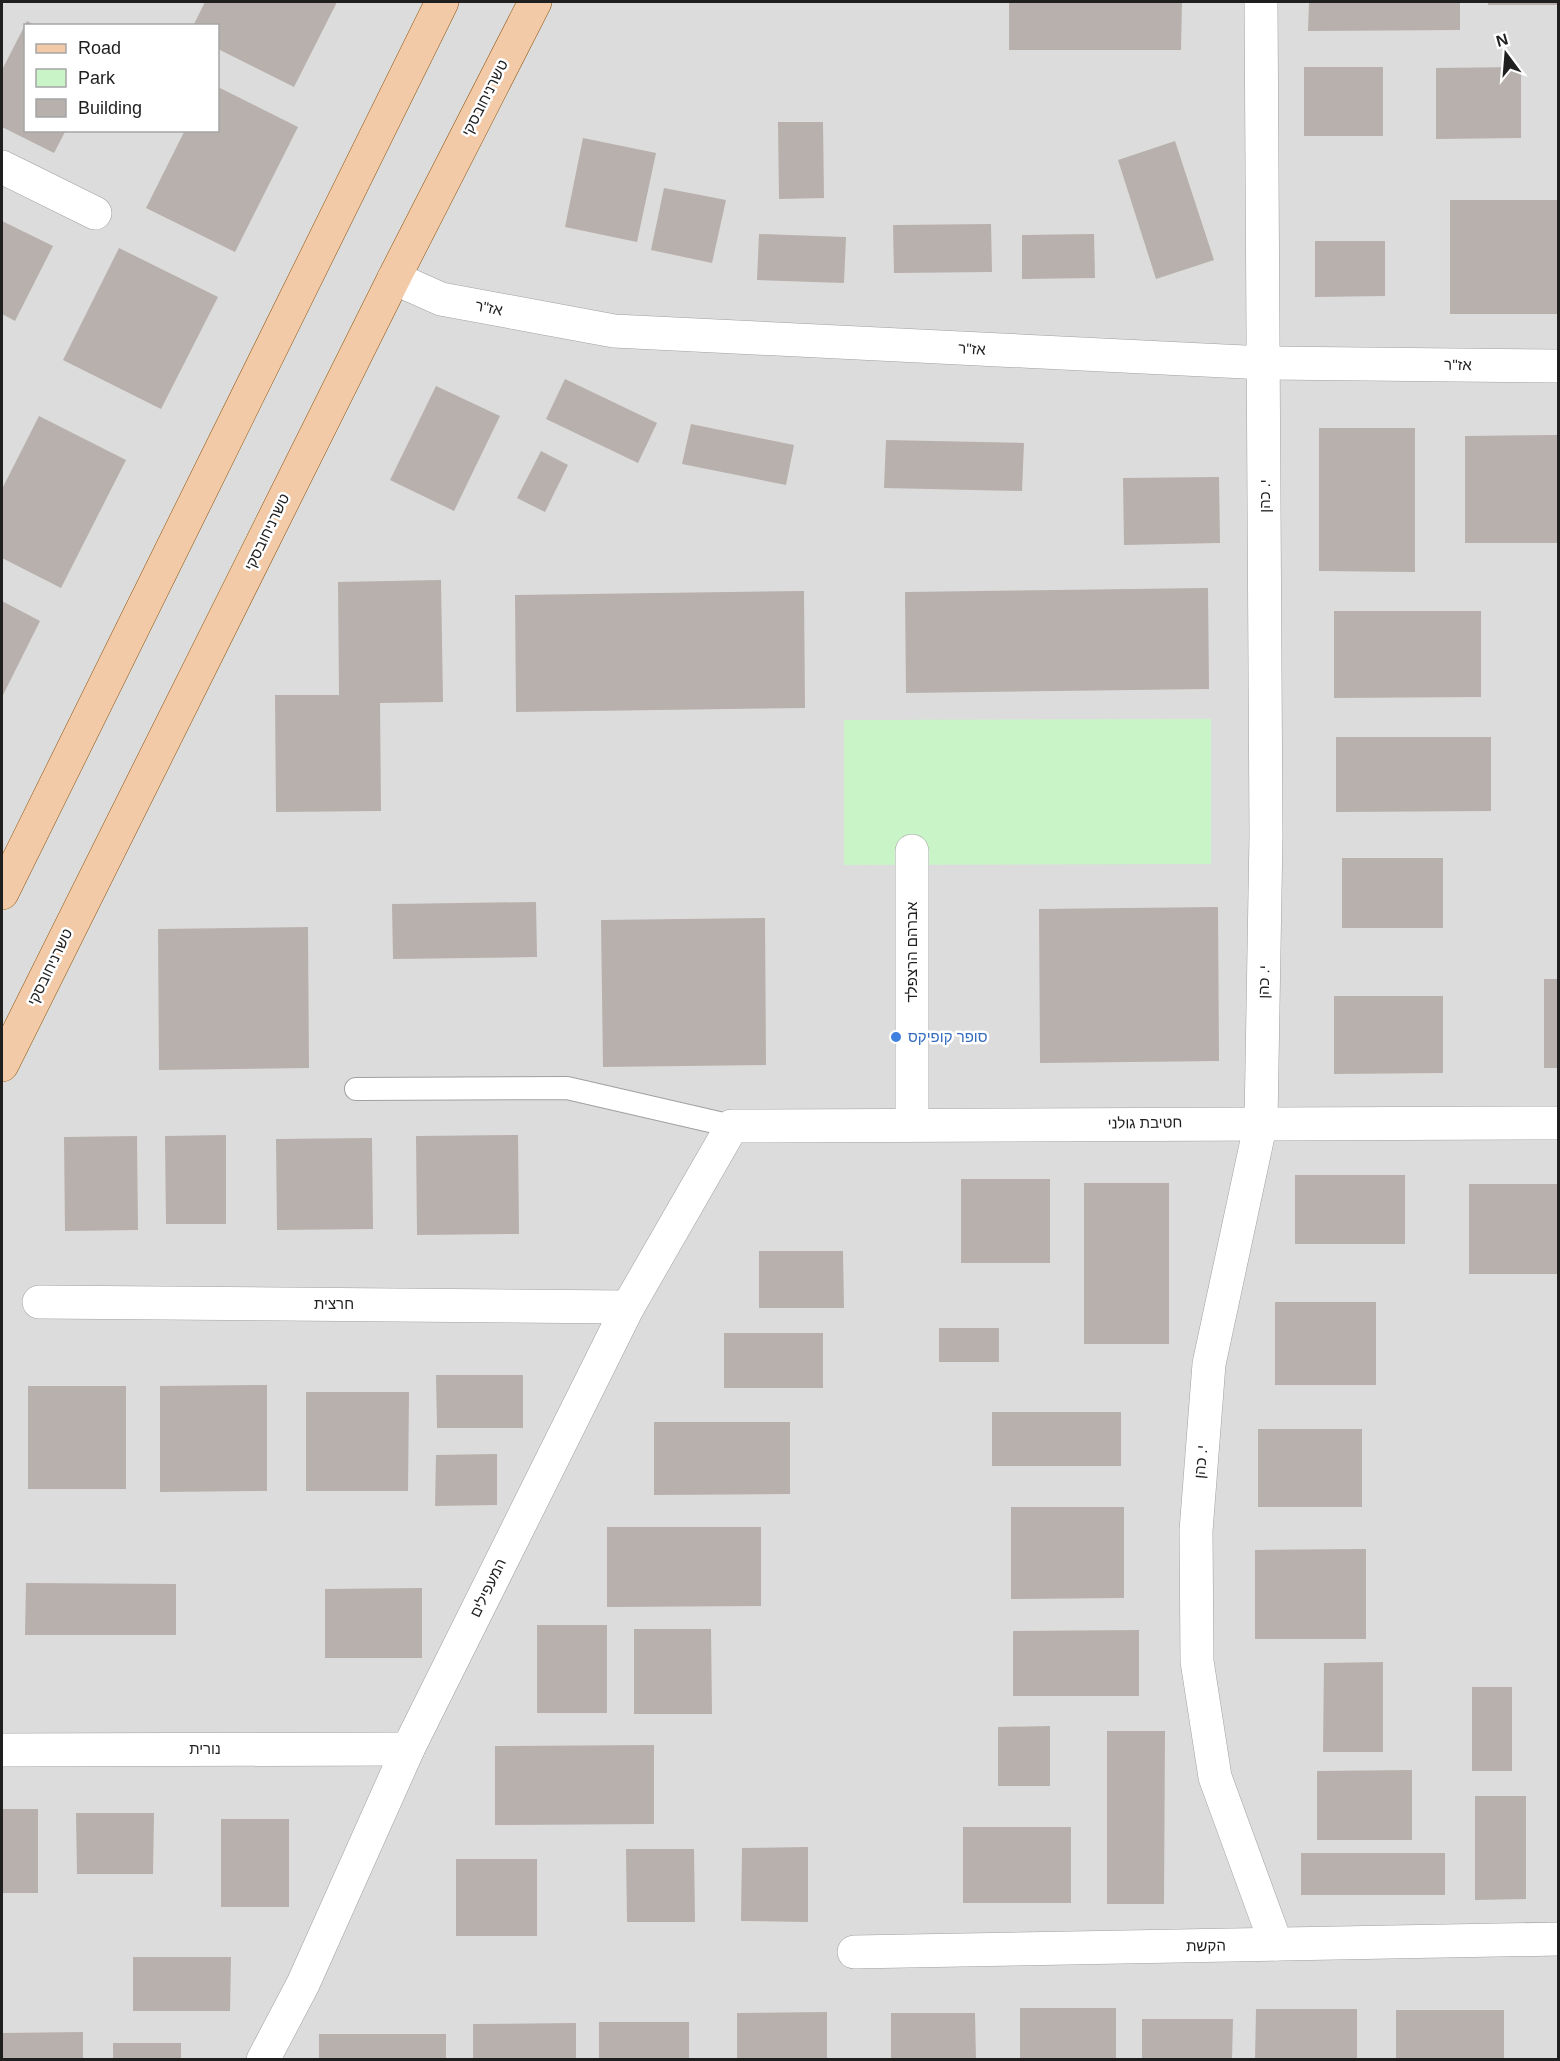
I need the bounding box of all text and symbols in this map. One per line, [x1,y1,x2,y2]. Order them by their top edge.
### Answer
legend [24,24,219,132]
north arrow [1476,24,1536,84]
text: N [1494,30,1510,50]
text: Road [78,38,121,58]
street label: טשרניחובסקי [458,57,511,139]
text: Park [78,68,116,88]
text: Building [78,98,142,118]
street label: אז"ר [474,297,505,319]
street label: אז"ר [958,339,987,358]
street label: אז"ר [1444,356,1473,373]
street label: י. כהן [1256,479,1273,513]
street label: טשרניחובסקי [241,491,292,573]
street label: אברהם הרצפלד [903,901,920,1002]
street label: טשרניחובסקי [24,926,75,1008]
street label: י. כהן [1255,965,1272,999]
place label: סופר קופיקס [908,1028,988,1045]
marker: סופר קופיקס [889,1030,903,1044]
street label: חטיבת גולני [1108,1113,1182,1132]
street label: חרצית [314,1295,354,1312]
street label: י. כהן [1191,1445,1210,1479]
street label: המעפילים [466,1556,509,1620]
street label: נורית [189,1740,221,1757]
street label: הקשת [1186,1937,1226,1954]

